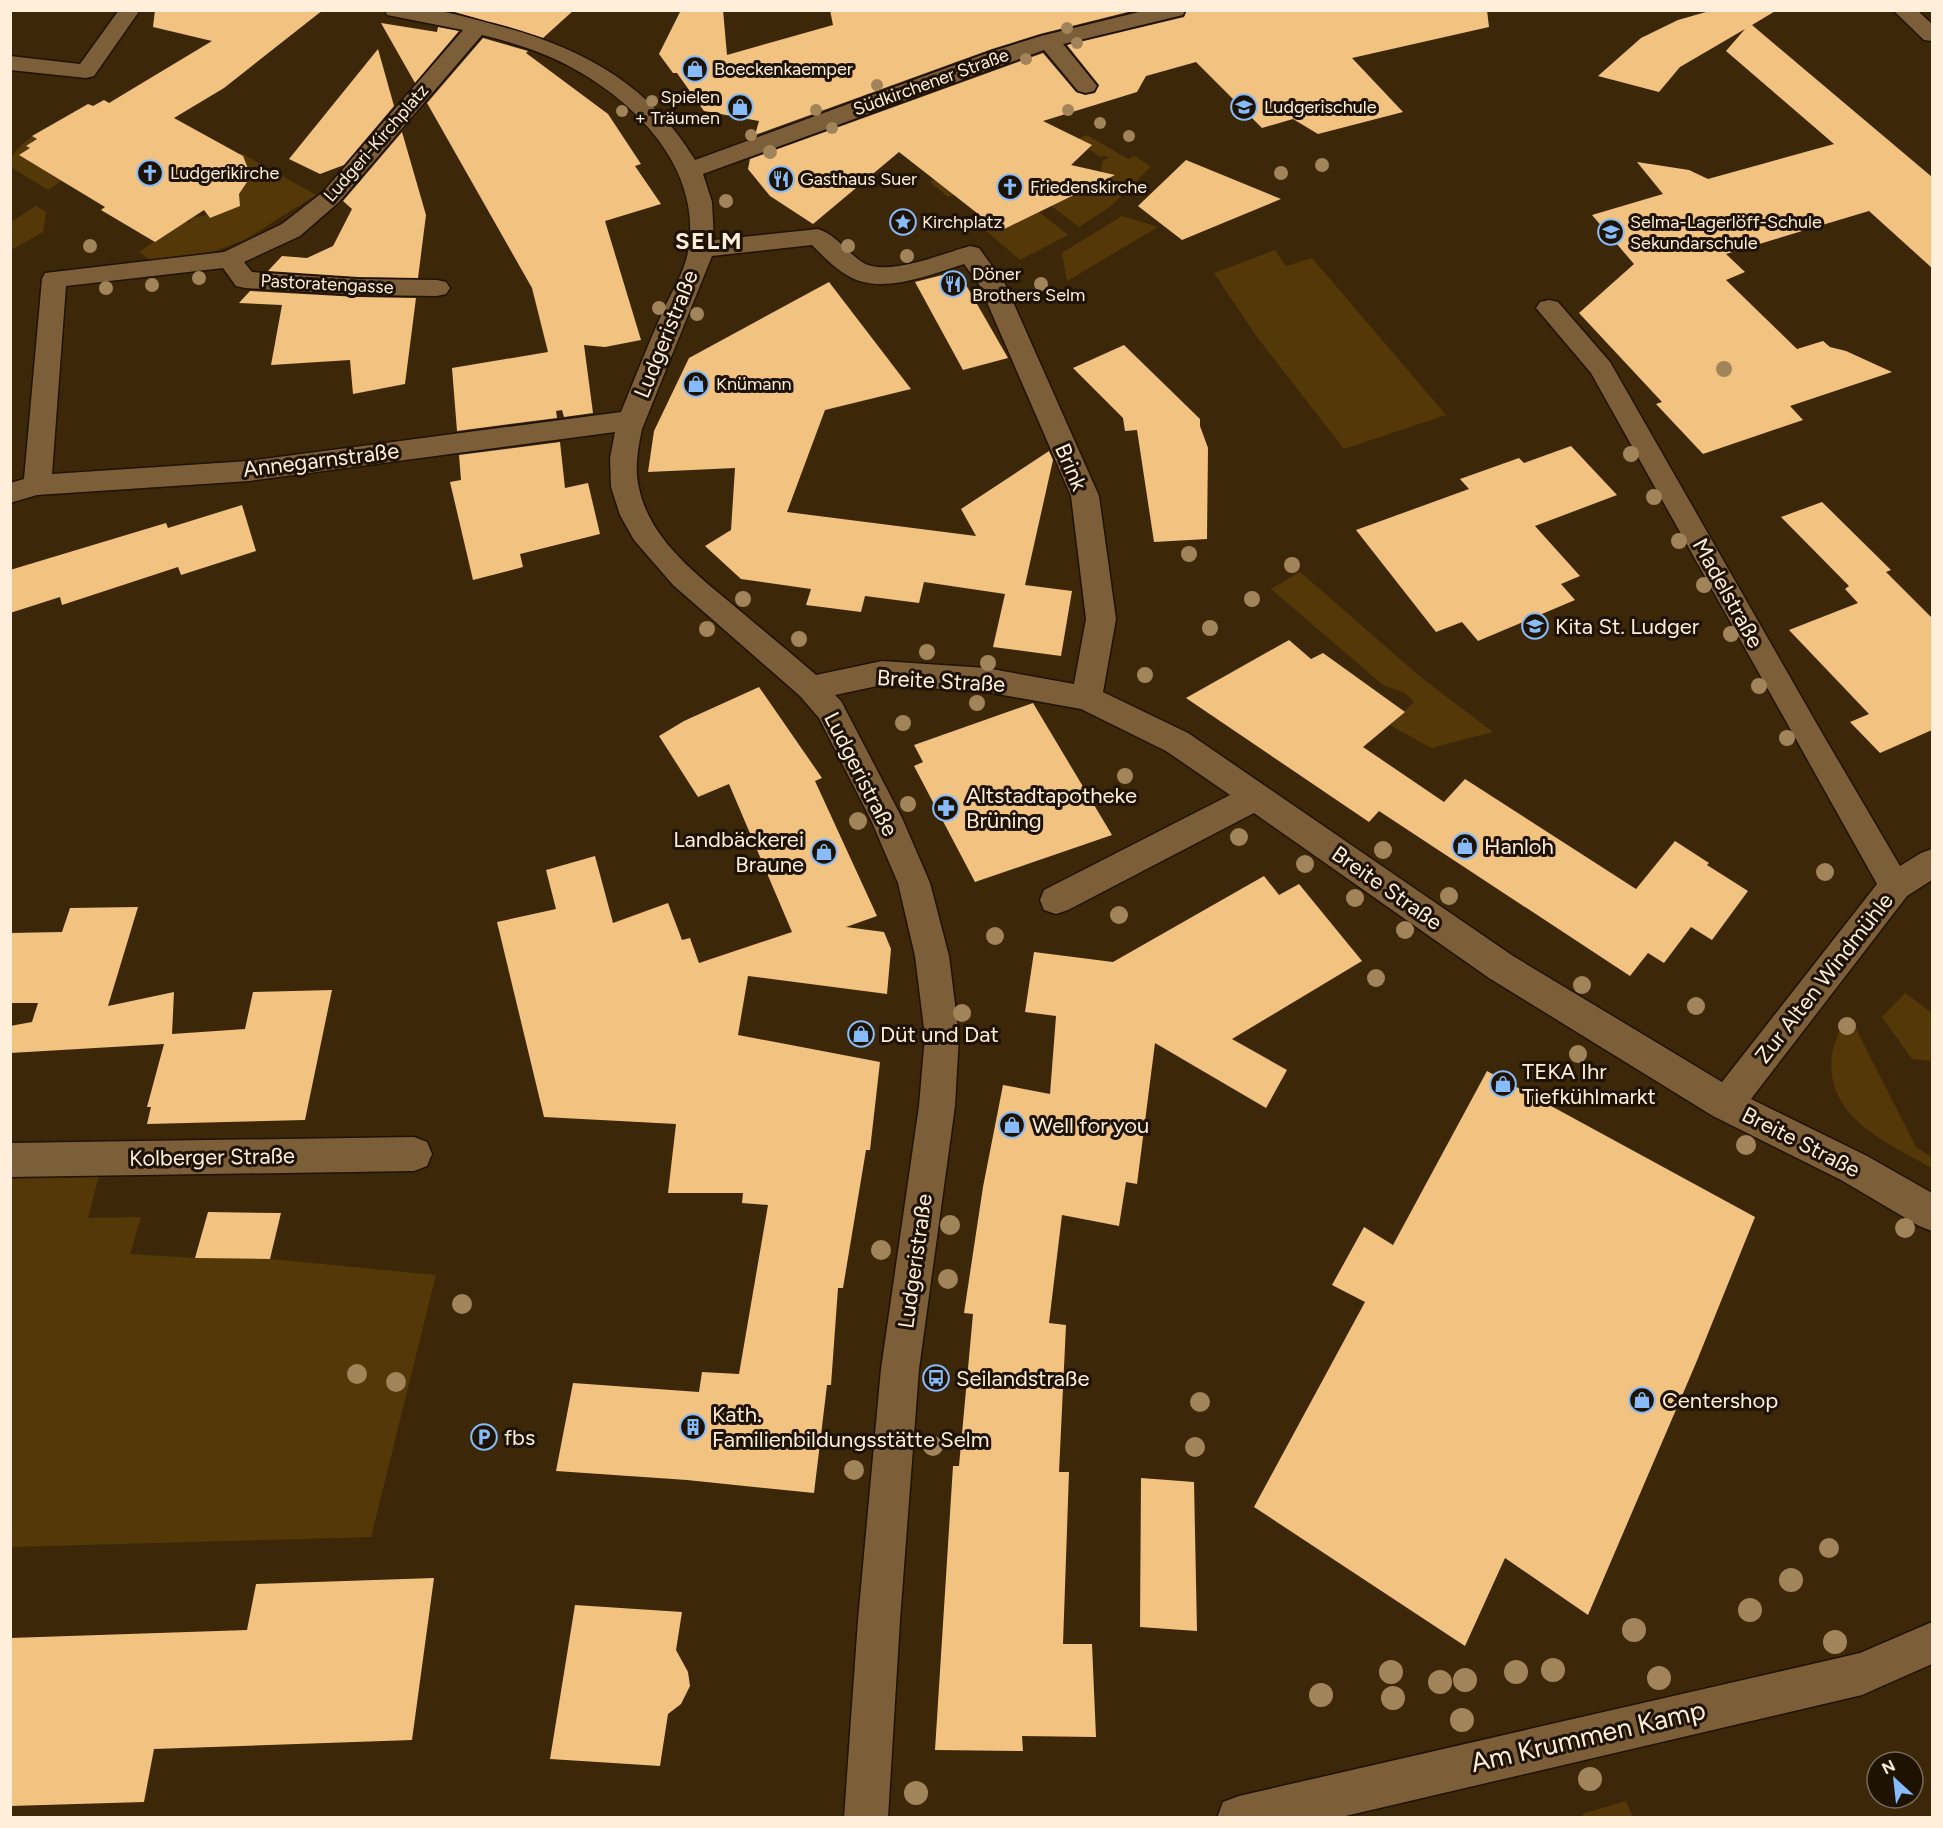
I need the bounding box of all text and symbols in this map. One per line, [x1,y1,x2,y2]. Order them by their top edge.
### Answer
street label: Südkirchener Straße [850,44,1012,120]
shop icon: Boeckenkaemper [680,54,710,84]
place label: Boeckenkaemper [714,58,853,80]
street label: Ludgeri-Kirchplatz [319,80,433,206]
place label: Spielen + Träumen [635,86,720,129]
shop icon: Spielen + Träumen [725,92,755,122]
school or university icon: Ludgerischule [1229,92,1259,122]
place label: Ludgerischule [1264,96,1377,118]
church icon: Ludgerikirche [135,158,165,188]
place label: Ludgerikirche [170,162,279,184]
restaurant icon: Gasthaus Suer [766,164,796,194]
place label: Gasthaus Suer [800,168,917,190]
church icon: Friedenskirche [995,172,1025,202]
place label: Friedenskirche [1030,176,1147,198]
place icon: Kirchplatz [888,207,918,237]
place label: Kirchplatz [922,211,1003,233]
place label: Selma-Lagerlöff-Schule Sekundarschule [1630,211,1822,254]
school or university icon: Selma-Lagerlöff-Schule Sekundarschule [1596,217,1626,247]
district label: SELM [675,226,743,255]
place label: Döner Brothers Selm [972,263,1085,306]
street label: Ludgeristraße [628,266,704,402]
restaurant icon: Döner Brothers Selm [938,269,968,299]
street label: Pastoratengasse [260,270,394,298]
shop icon: Knümann [681,369,711,399]
place label: Knümann [716,373,792,395]
street label: Annegarnstraße [241,437,401,483]
street label: Brink [1049,439,1093,495]
street label: Madelstraße [1687,533,1769,653]
school or university icon: Kita St. Ludger [1520,611,1550,641]
place label: Kita St. Ludger [1555,613,1700,640]
street label: Breite Straße [876,664,1006,698]
street label: Ludgeristraße [818,707,904,841]
place label: Altstadtapotheke Brüning [966,782,1137,834]
pharmacy icon: Altstadtapotheke Brüning [931,793,961,823]
place label: Landbäckerei Braune [673,826,804,878]
shop icon: Hanloh [1450,831,1480,861]
place label: Hanloh [1484,833,1554,860]
shop icon: Landbäckerei Braune [809,837,839,867]
street label: Breite Straße [1327,840,1447,936]
street label: Zur Alten Windmühle [1749,888,1899,1068]
shop icon: Düt und Dat [846,1019,876,1049]
place label: Düt und Dat [880,1021,999,1048]
place label: TEKA Ihr Tiefkühlmarkt [1522,1058,1656,1110]
shop icon: TEKA Ihr Tiefkühlmarkt [1488,1069,1518,1099]
street label: Breite Straße [1738,1101,1864,1183]
shop icon: Well for you [997,1110,1027,1140]
place label: Well for you [1032,1112,1149,1139]
street label: Kolberger Straße [129,1142,295,1172]
street label: Ludgeristraße [892,1192,938,1330]
bus stop icon: Seilandstraße [921,1363,951,1393]
place label: Seilandstraße [956,1365,1090,1392]
shop icon: Centershop [1627,1385,1657,1415]
place label: Centershop [1662,1387,1778,1414]
place label: Kath. Familienbildungsstätte Selm [712,1401,989,1453]
building icon: Kath. Familienbildungsstätte Selm [678,1412,708,1442]
parking icon: fbs [469,1422,499,1452]
place label: fbs [504,1424,535,1451]
street label: Am Krummen Kamp [1467,1693,1709,1779]
north arrow [1865,1750,1925,1810]
text: N [1879,1756,1898,1778]

